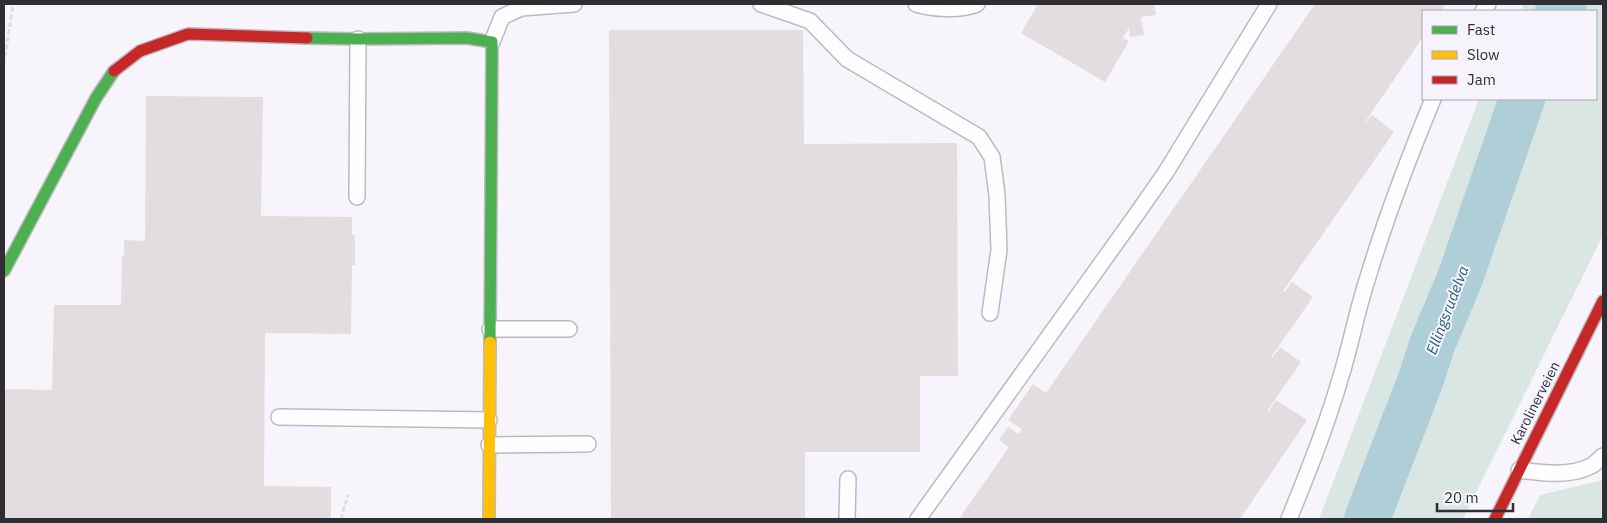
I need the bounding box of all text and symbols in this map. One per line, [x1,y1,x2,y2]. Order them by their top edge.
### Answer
legend [1422,10,1597,100]
text: Fast [1467,20,1495,39]
text: Slow [1467,45,1500,64]
text: Jam [1467,70,1496,89]
water label: Ellingsrudelva [1421,263,1473,357]
street label: Karolinerveien [1506,358,1564,448]
scale bar [1437,480,1513,512]
text: 20 m [1444,488,1479,507]

